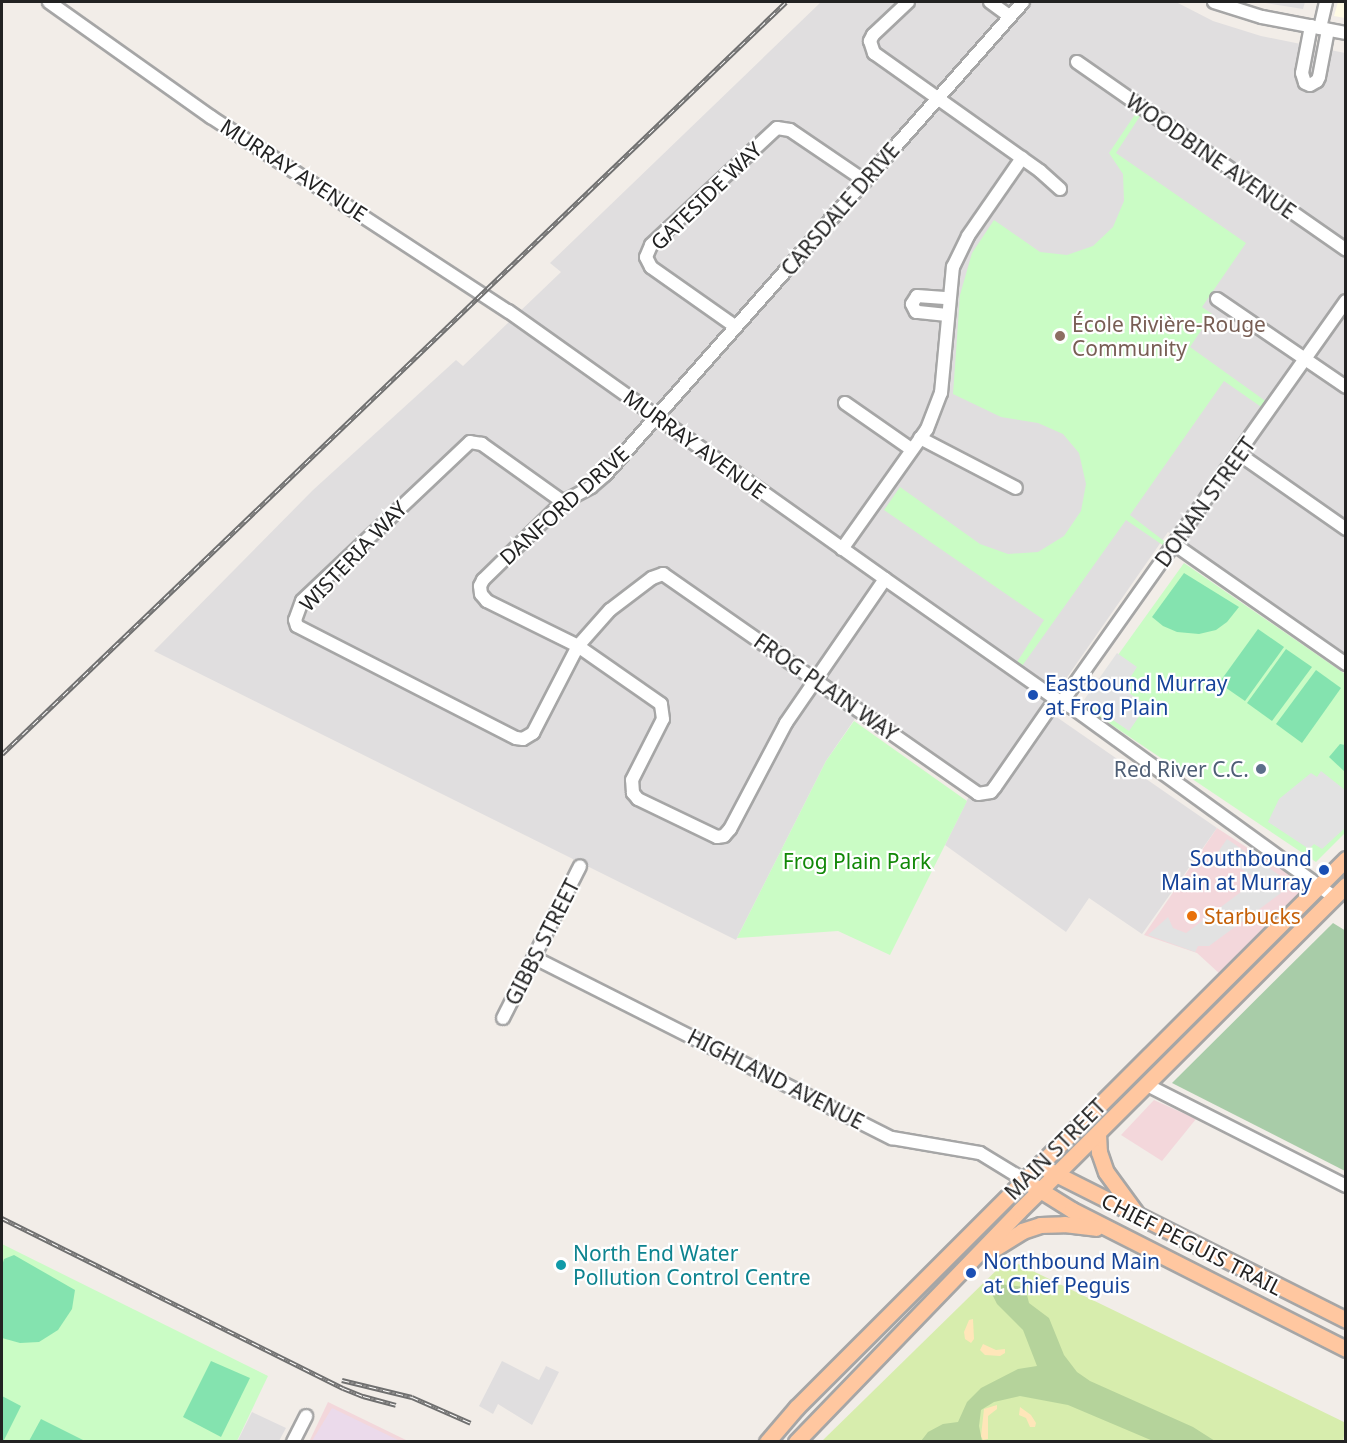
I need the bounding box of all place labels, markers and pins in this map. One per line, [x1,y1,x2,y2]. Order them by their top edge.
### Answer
place label: École Rivière-Rouge Community [1072,311,1266,361]
marker: École Rivière-Rouge Community [1053,329,1067,343]
place label: Eastbound Murray at Frog Plain [1045,670,1227,720]
marker: Eastbound Murray at Frog Plain [1026,688,1040,702]
place label: Red River C.C. [1114,756,1249,782]
marker: Red River C.C. [1254,762,1268,776]
place label: Southbound Main at Murray [1161,845,1312,895]
marker: Southbound Main at Murray [1317,863,1331,877]
place label: Starbucks [1204,903,1301,929]
marker: Starbucks [1185,909,1199,923]
place label: North End Water Pollution Control Centre [573,1240,811,1290]
place label: Northbound Main at Chief Peguis [983,1248,1160,1298]
marker: North End Water Pollution Control Centre [554,1258,568,1272]
marker: Northbound Main at Chief Peguis [964,1266,978,1280]

